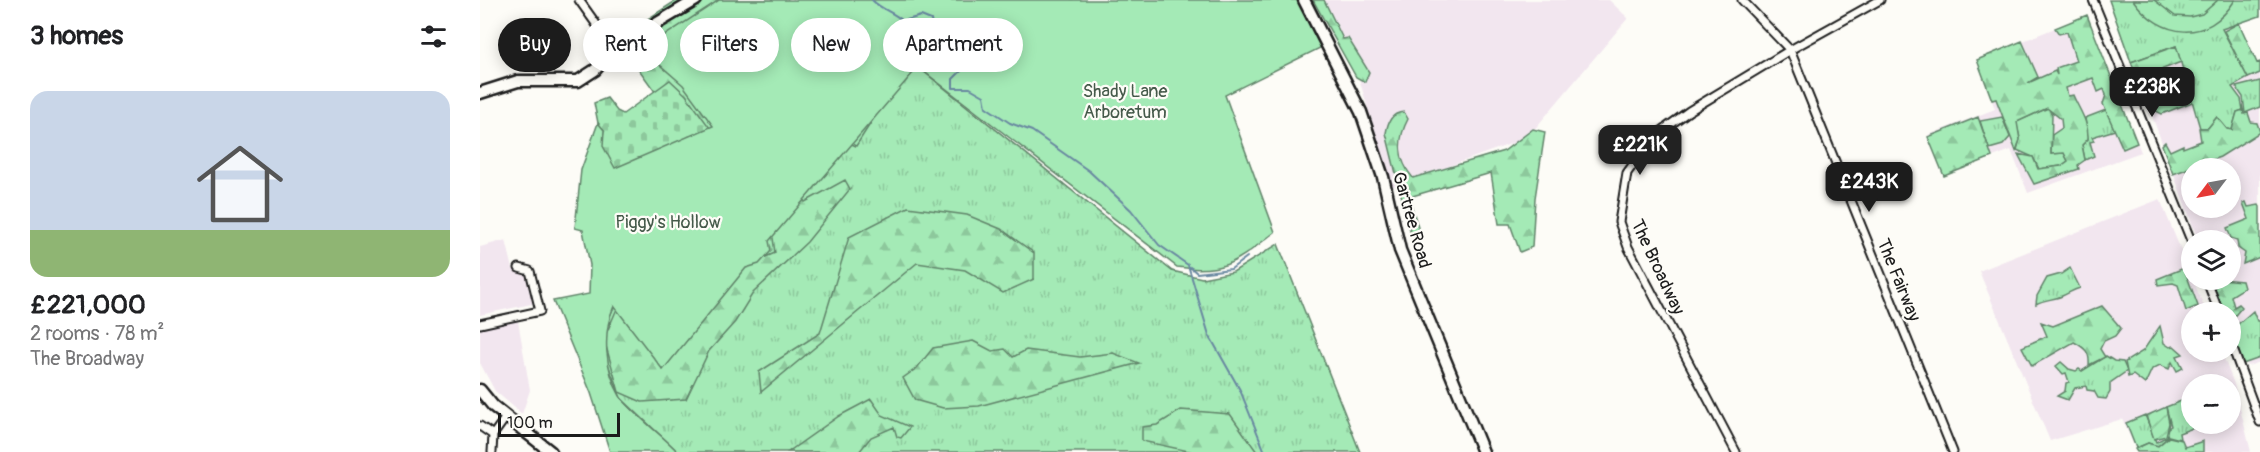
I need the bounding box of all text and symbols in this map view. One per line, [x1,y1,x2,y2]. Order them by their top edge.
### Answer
chip: Buy [498,18,571,72]
chip: Rent [583,18,668,72]
chip: Filters [680,18,779,72]
chip: New [791,18,871,72]
chip: Apartment [883,18,1023,72]
text: 3 homes [30,20,123,52]
icon: filters [417,20,450,53]
pin: £238K [2110,67,2194,118]
text: £238K [2124,74,2180,99]
park label: Shady Lane Arboretum [1083,80,1167,124]
pin: £221K [1598,125,1682,176]
icon: home [186,130,294,238]
text: £221K [1612,132,1668,157]
north arrow [2181,158,2241,218]
map controls [2181,158,2241,434]
pin: £243K [1827,162,1911,213]
street label: Gartree Road [1387,169,1436,271]
text: £243K [1840,169,1898,194]
park label: Piggy's Hollow [615,211,721,234]
street label: The Broadway [1625,216,1690,319]
button: layers [2181,230,2241,290]
street label: The Fairway [1872,235,1926,325]
text: £221,000 [30,289,146,321]
button: + [2181,302,2241,362]
text: 2 rooms · 78 m² [30,321,164,346]
text: The Broadway [30,346,144,371]
button: − [2181,374,2241,434]
scale bar [498,410,620,438]
text: 100 m [507,413,553,433]

